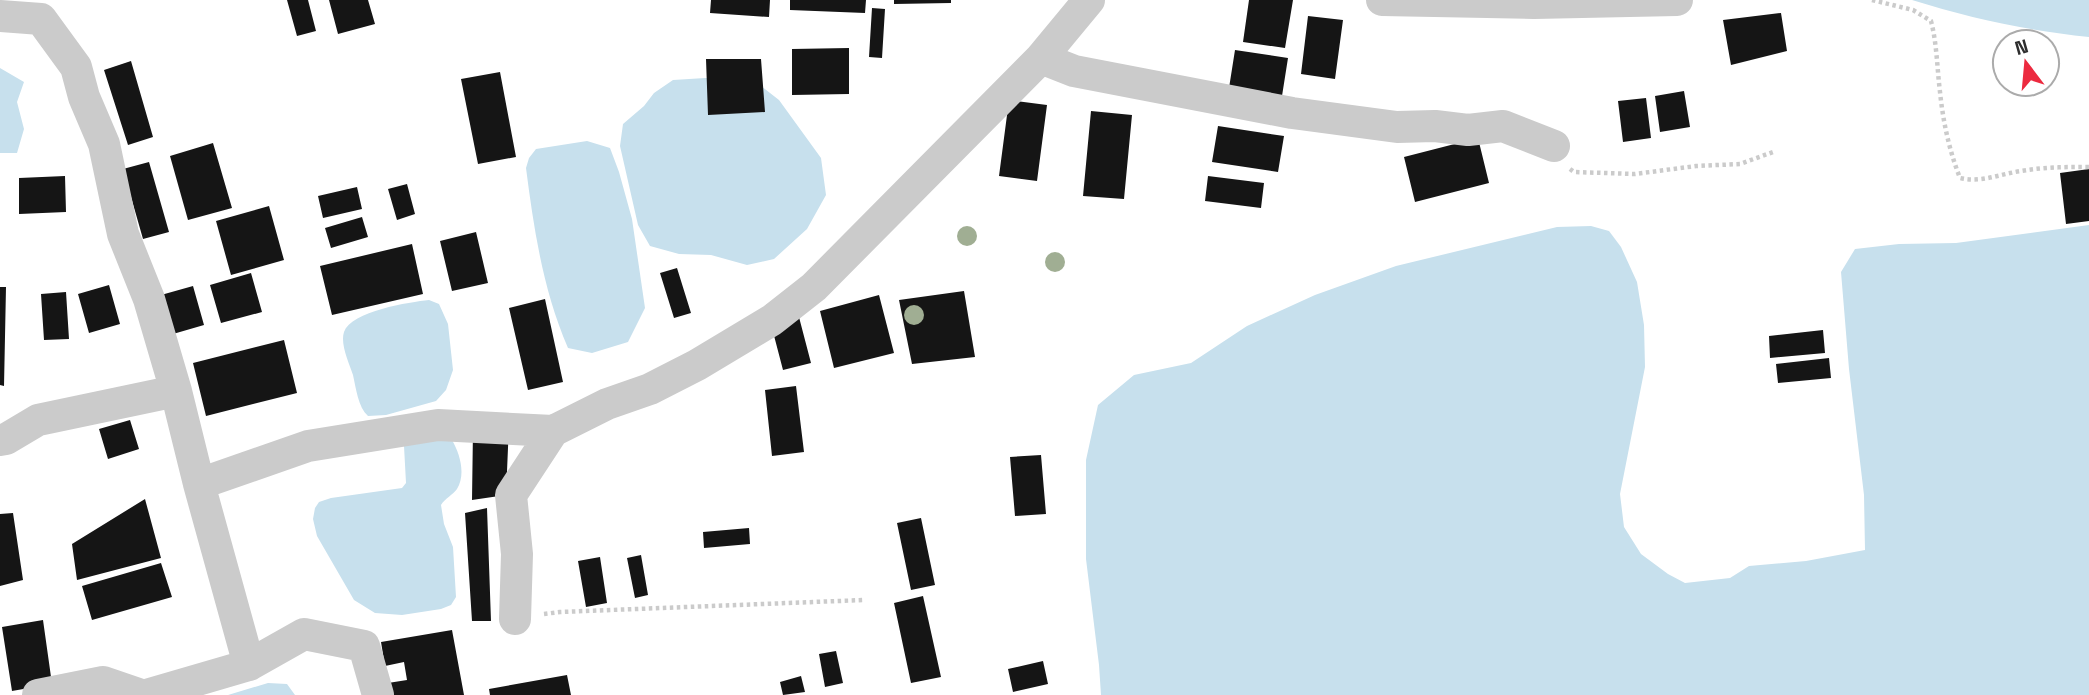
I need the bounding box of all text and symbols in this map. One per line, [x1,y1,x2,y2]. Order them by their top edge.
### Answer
north arrow [1991,28,2061,98]
text: N [2012,33,2031,61]

